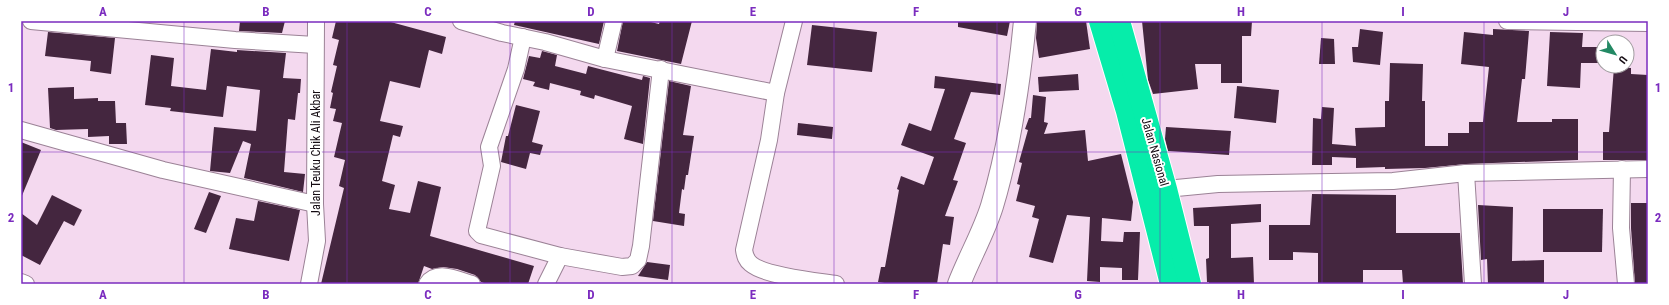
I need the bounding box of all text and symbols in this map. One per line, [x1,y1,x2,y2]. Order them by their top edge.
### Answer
text: A [99,4,107,19]
text: B [262,4,270,19]
text: C [424,4,432,19]
text: D [587,4,595,19]
text: E [750,4,757,19]
text: F [913,4,919,19]
text: G [1074,4,1082,19]
text: H [1237,4,1245,19]
text: I [1401,4,1405,19]
text: J [1563,4,1569,19]
north arrow [1595,34,1635,74]
text: U [1616,53,1630,66]
text: 1 [8,80,14,95]
text: 1 [1655,80,1661,95]
street label: Jalan Teuku Chik Ali Akbar [309,90,323,216]
street label: Jalan Nasional [1139,116,1171,188]
text: 2 [8,210,15,225]
text: 2 [1655,210,1662,225]
text: A [99,287,107,302]
text: B [262,287,270,302]
text: C [424,287,432,302]
text: D [587,287,595,302]
text: E [750,287,757,302]
text: F [913,287,919,302]
text: G [1074,287,1082,302]
text: H [1237,287,1245,302]
text: I [1401,287,1405,302]
text: J [1563,287,1569,302]

